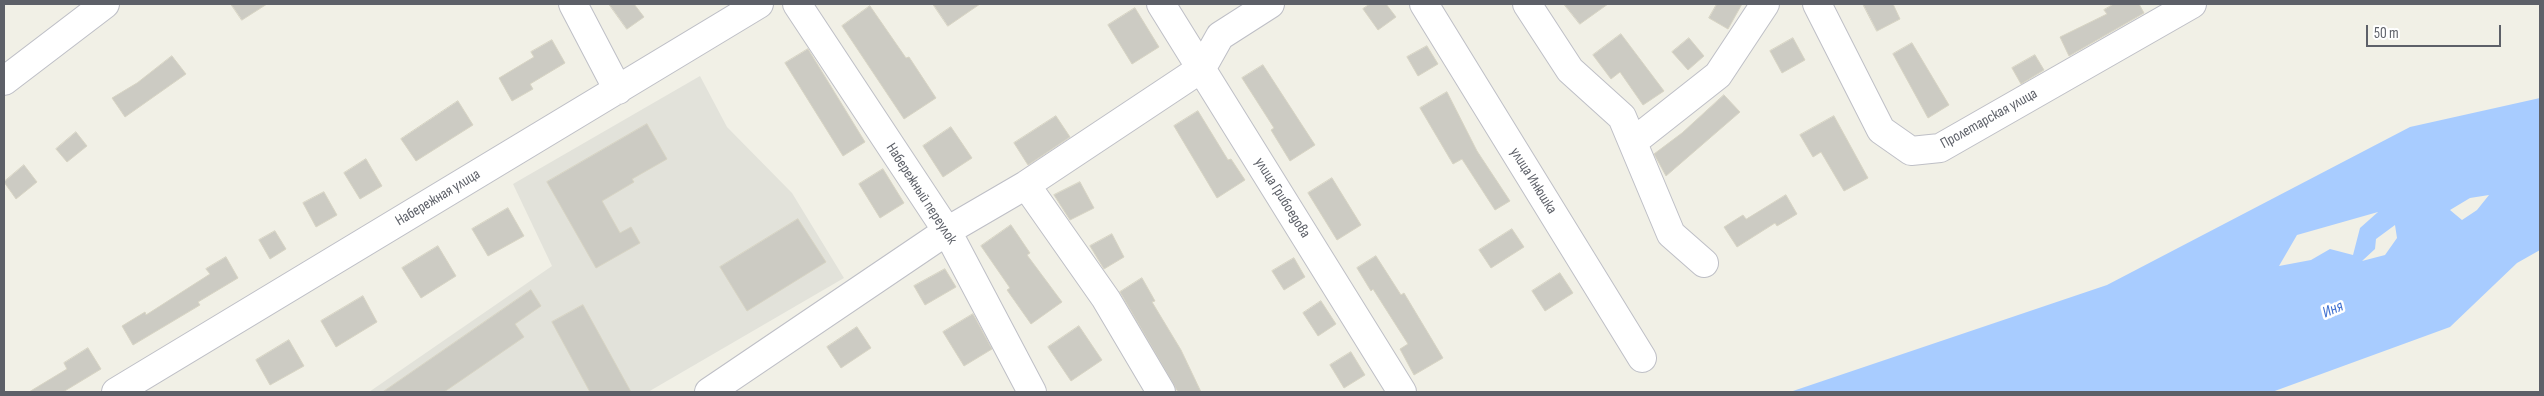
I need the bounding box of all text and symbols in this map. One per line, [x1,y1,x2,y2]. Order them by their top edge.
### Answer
scale bar [2369,15,2504,47]
text: 50 m [2374,24,2399,43]
street label: Пролетарская улица [1937,85,2041,153]
street label: Набережный переулок [882,140,960,248]
street label: улица Инюшка [1506,144,1560,218]
street label: улица Грибоедова [1250,154,1314,242]
street label: Набережная улица [392,166,484,230]
water label: Иня [2320,297,2346,323]

